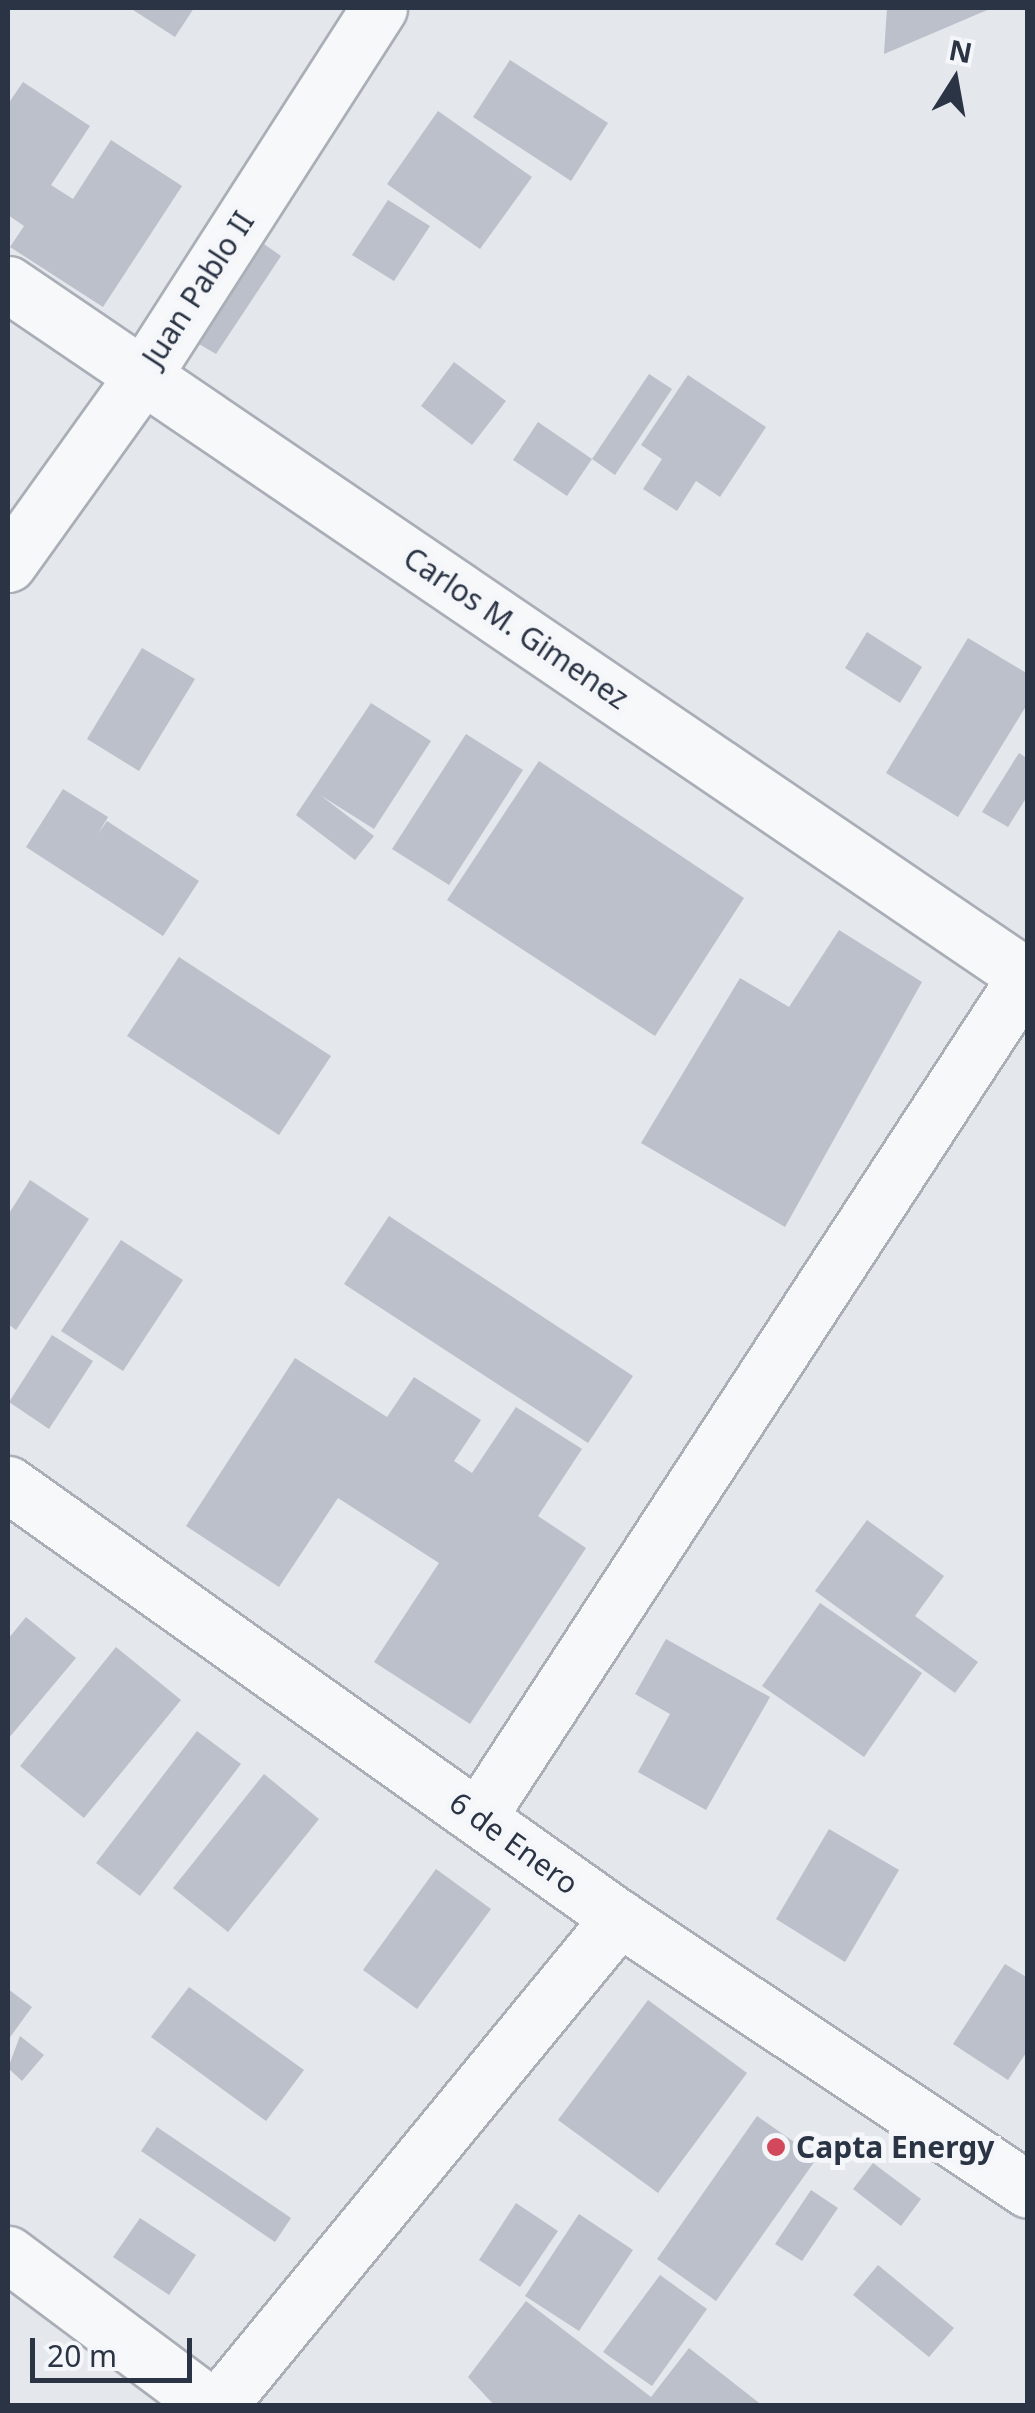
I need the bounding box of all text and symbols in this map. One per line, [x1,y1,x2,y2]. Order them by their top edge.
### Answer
north arrow [905,30,1005,130]
text: N [946,30,976,71]
street label: Juan Pablo II [135,205,261,373]
street label: Carlos M. Gimenez [397,540,635,716]
street label: 6 de Enero [443,1784,585,1902]
place label: Capta Energy [796,2129,994,2165]
marker: Capta Energy [765,2136,787,2158]
scale bar [35,2318,198,2380]
text: 20 m [47,2335,117,2376]

